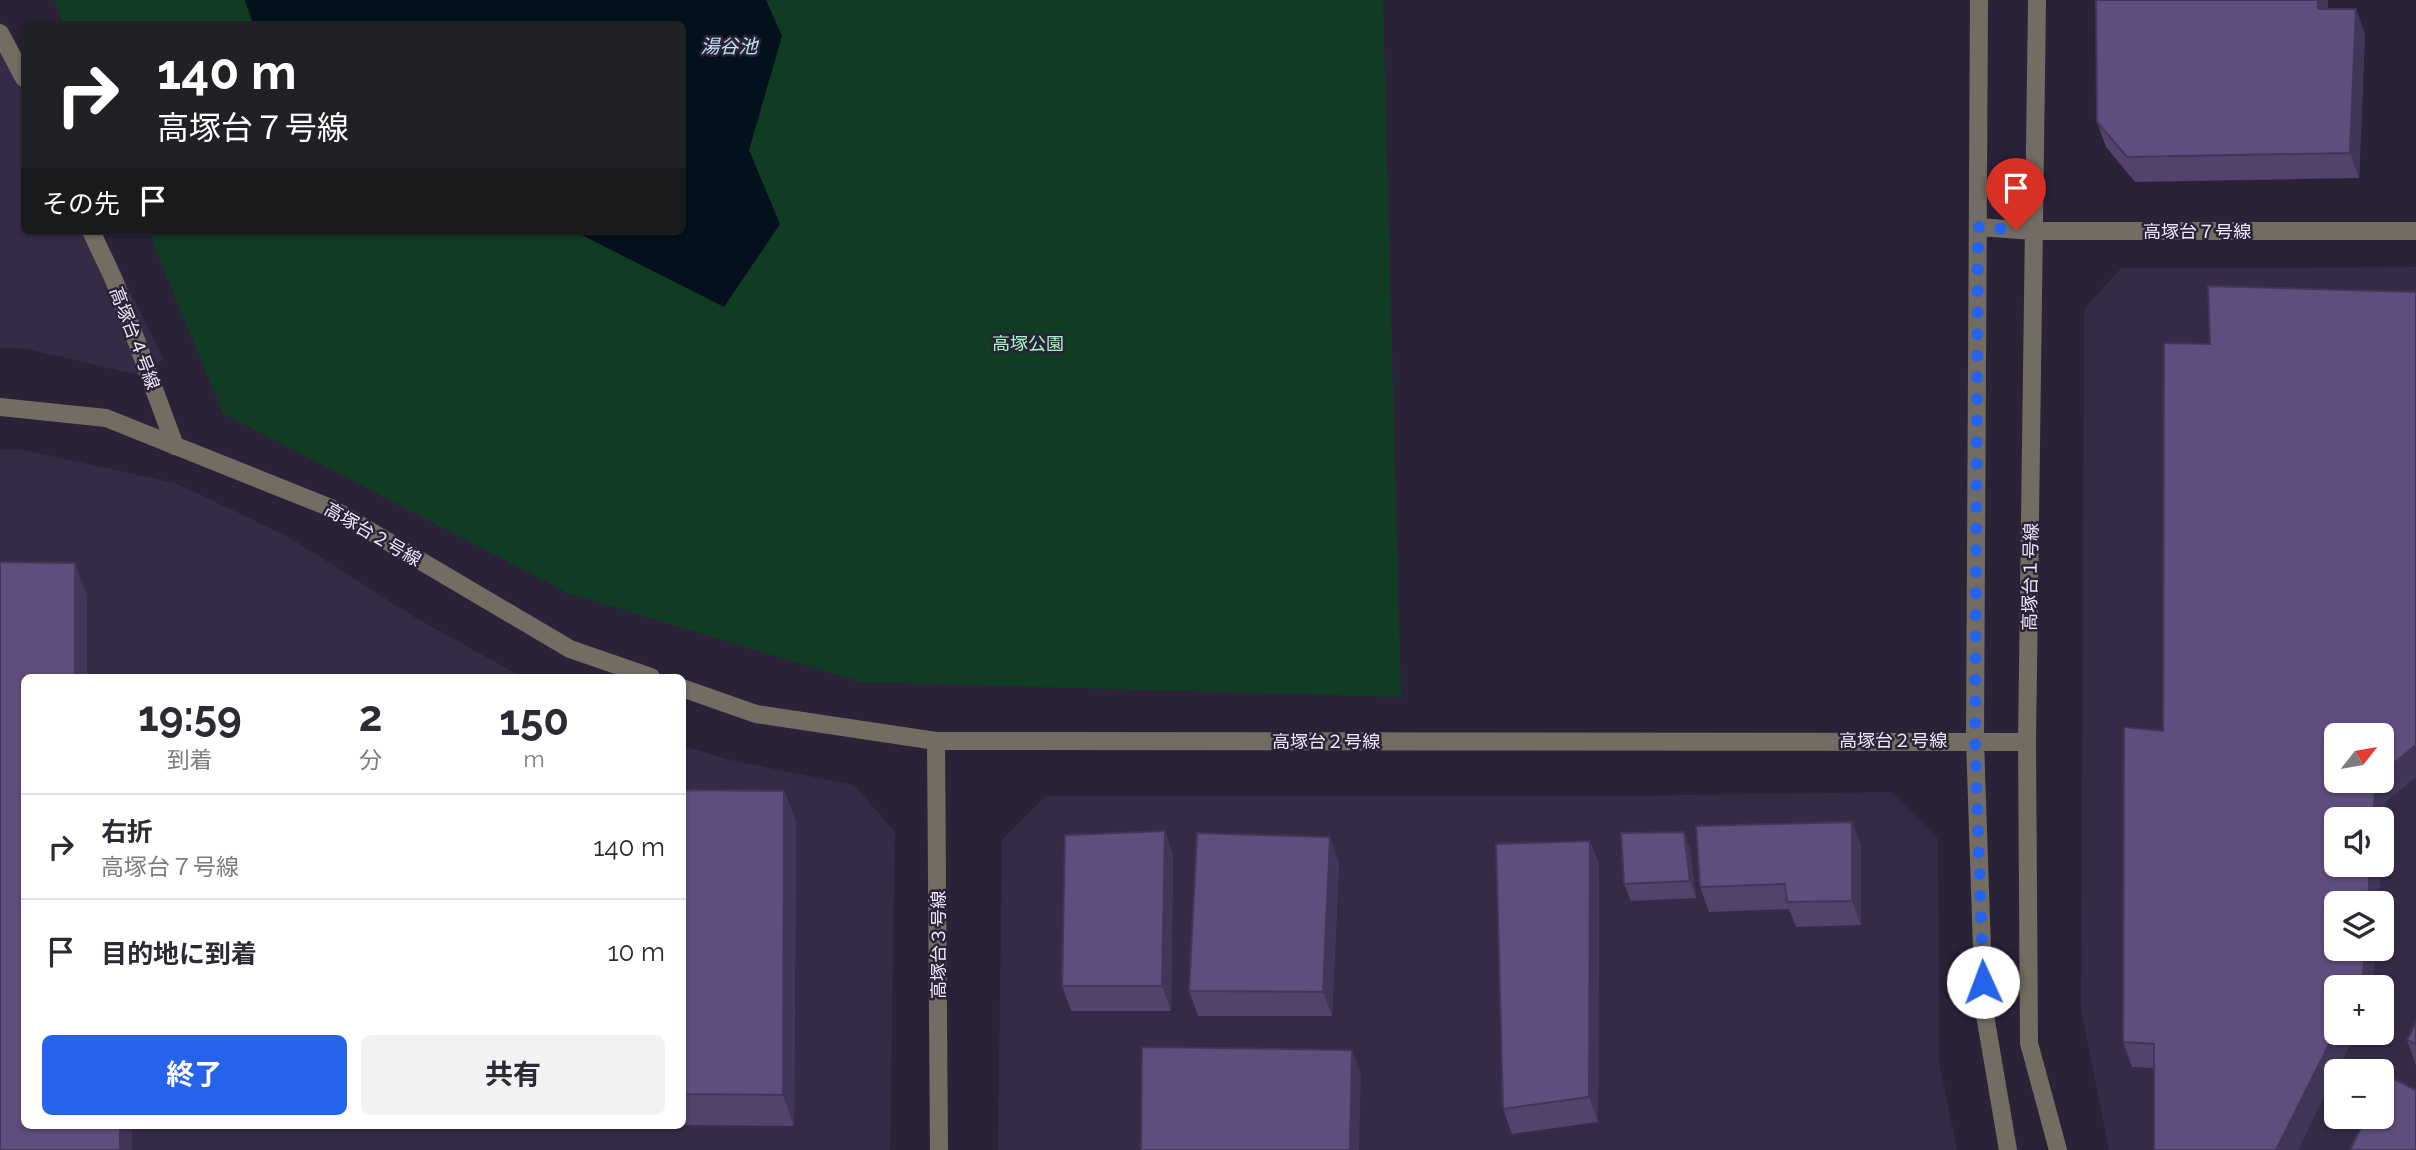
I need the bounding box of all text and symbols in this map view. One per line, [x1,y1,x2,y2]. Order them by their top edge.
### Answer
water label: 湯谷池 [700,35,759,57]
text: 140 m [157,43,297,100]
icon: right [42,49,133,140]
text: 高塚台７号線 [157,109,349,146]
pin [1986,158,2046,230]
icon: arrive [1997,169,2035,207]
icon: arrive [134,182,172,220]
text: その先 [42,189,120,219]
street label: 高塚台７号線 [2143,221,2251,242]
street label: 高塚台４号線 [106,284,164,392]
park label: 高塚公園 [992,333,1064,354]
street label: 高塚台２号線 [321,498,425,570]
street label: 高塚台１号線 [2019,523,2041,631]
text: 19:59 [138,692,242,741]
text: 2 [359,692,382,741]
text: 150 [499,696,569,745]
north arrow [2324,723,2394,793]
map controls [2324,723,2394,1129]
street label: 高塚台２号線 [1839,730,1947,751]
street label: 高塚台２号線 [1272,731,1380,752]
text: m [524,745,545,772]
text: 到着 [167,746,213,773]
text: 分 [359,746,382,773]
button: sound [2324,807,2394,877]
text: 右折 [101,817,153,847]
icon: right [42,828,80,866]
text: 140 m [593,832,665,862]
text: 高塚台７号線 [101,853,239,880]
street label: 高塚台３号線 [928,891,949,999]
button: layers [2324,891,2394,961]
icon: arrive [42,933,80,971]
text: 10 m [607,937,665,967]
text: 目的地に到着 [101,939,257,969]
position arrow [1946,945,2020,1019]
button: + [2324,975,2394,1045]
button: 終了 [42,1035,347,1115]
button: 共有 [361,1035,665,1115]
button: − [2324,1059,2394,1129]

